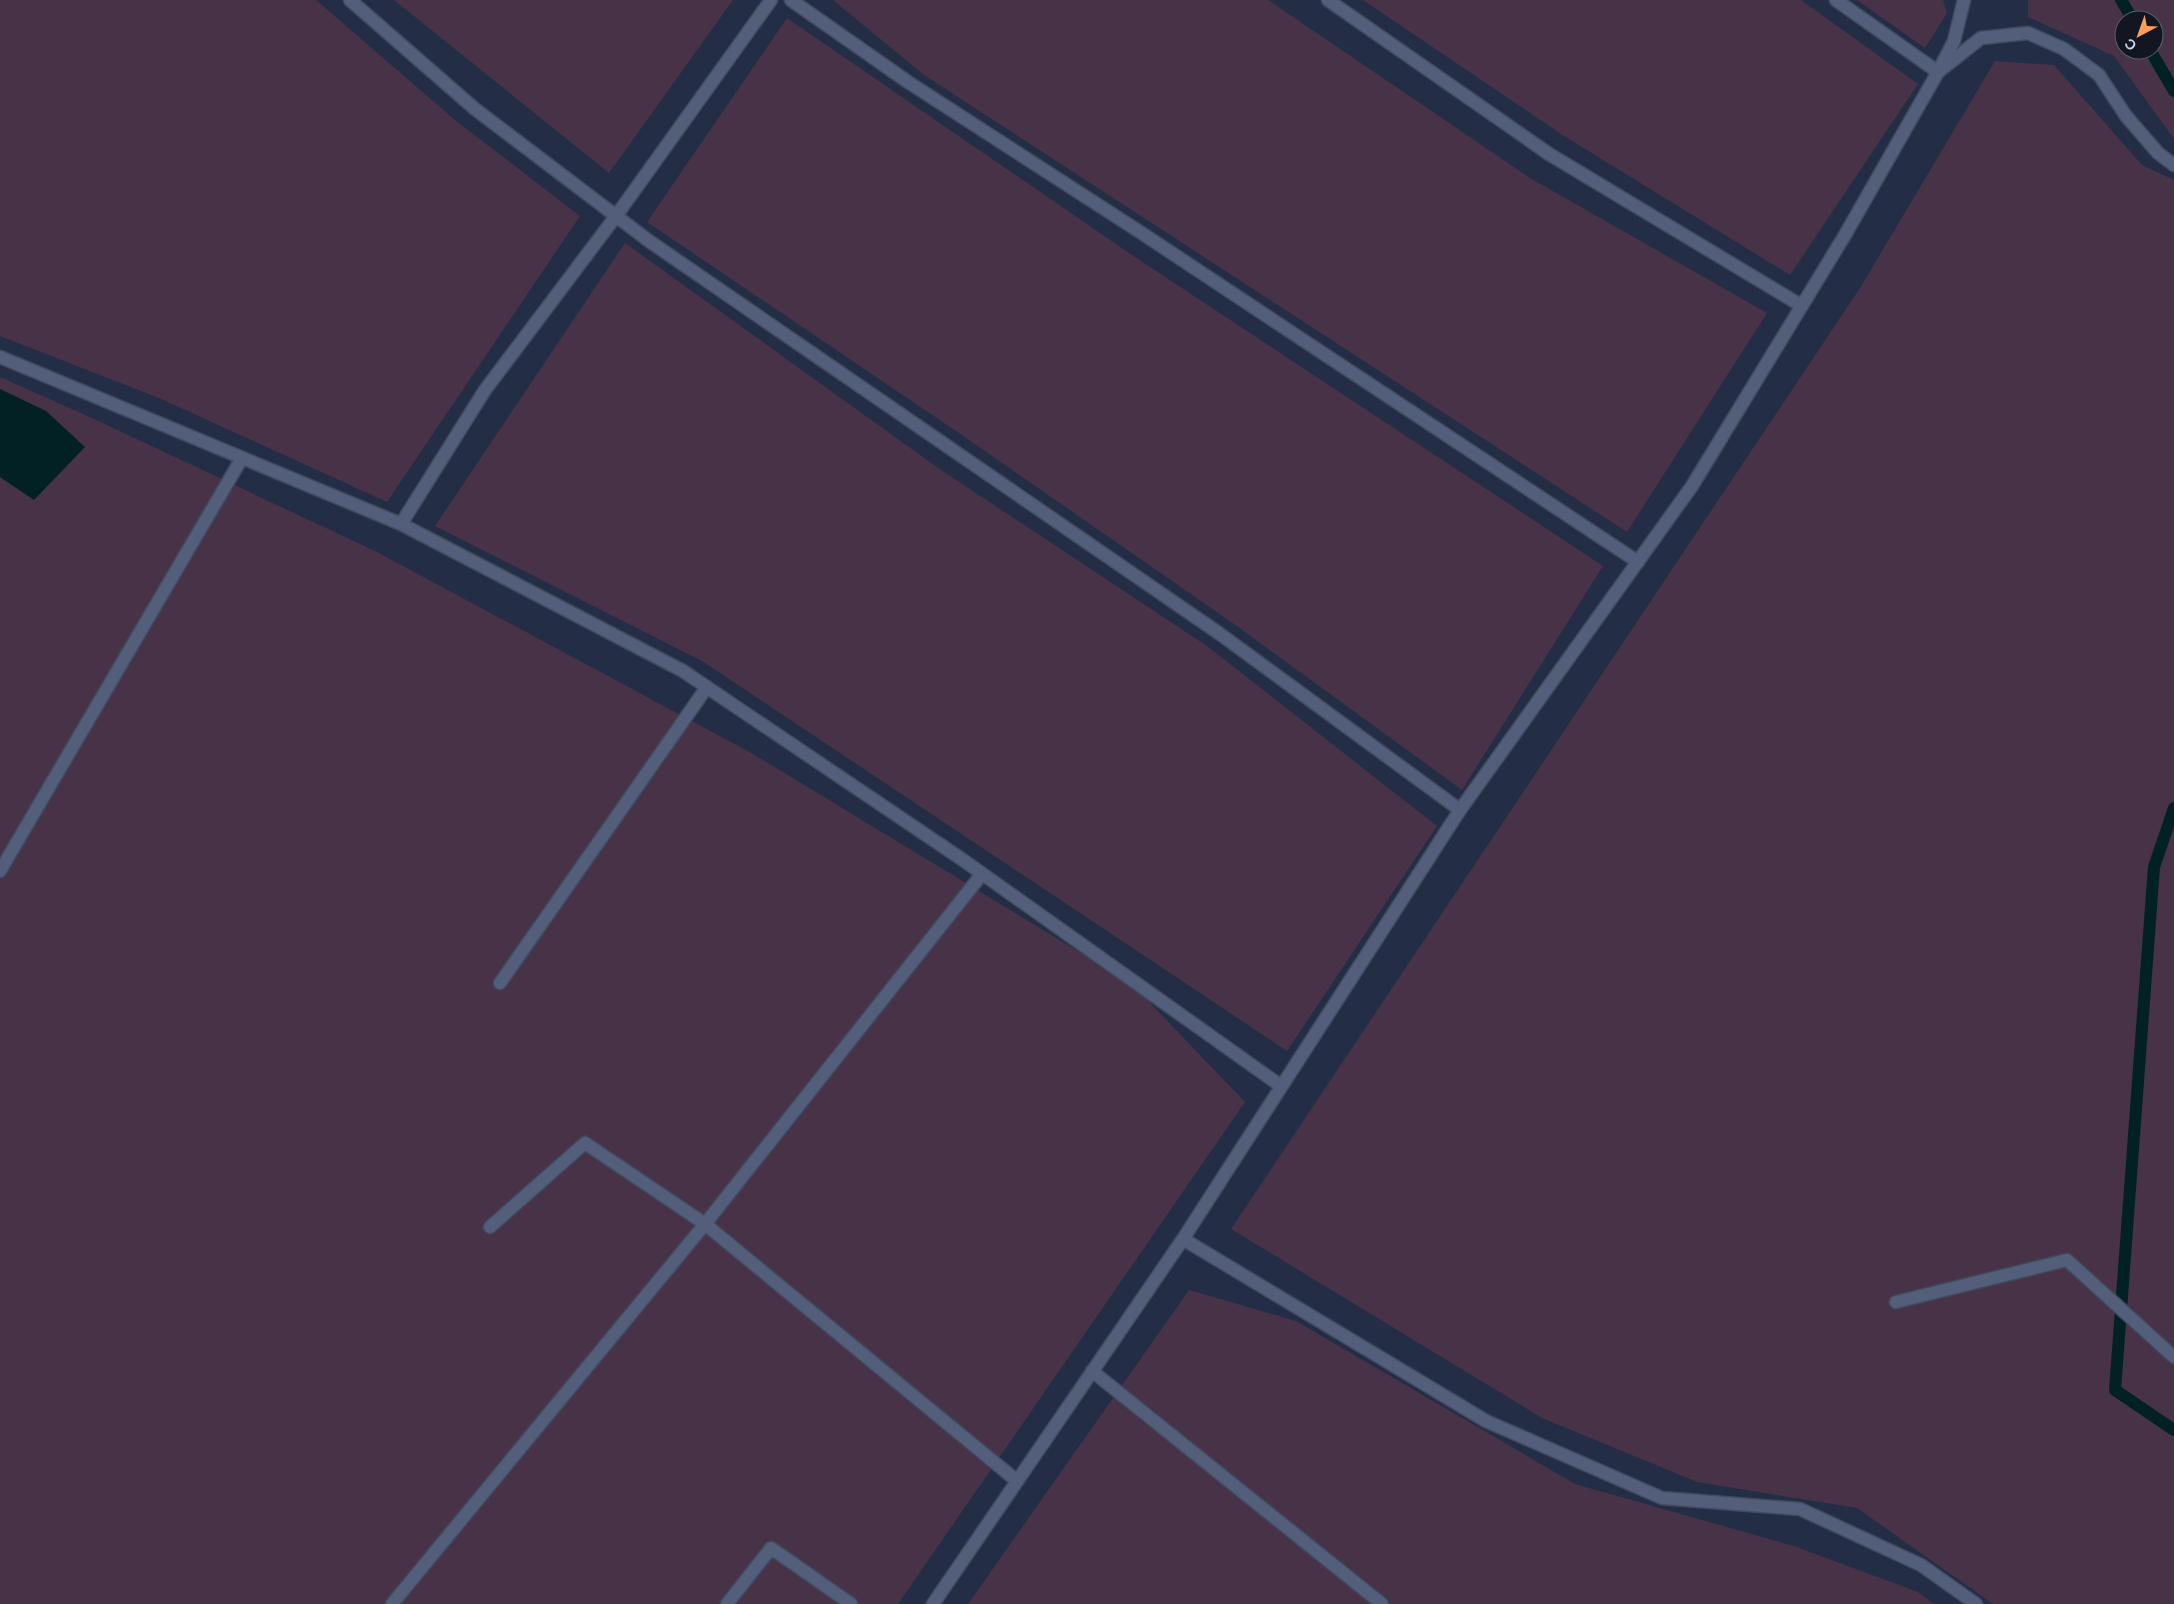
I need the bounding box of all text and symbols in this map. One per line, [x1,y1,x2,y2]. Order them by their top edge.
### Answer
north arrow [2114,10,2164,60]
text: С [2121,35,2140,55]

